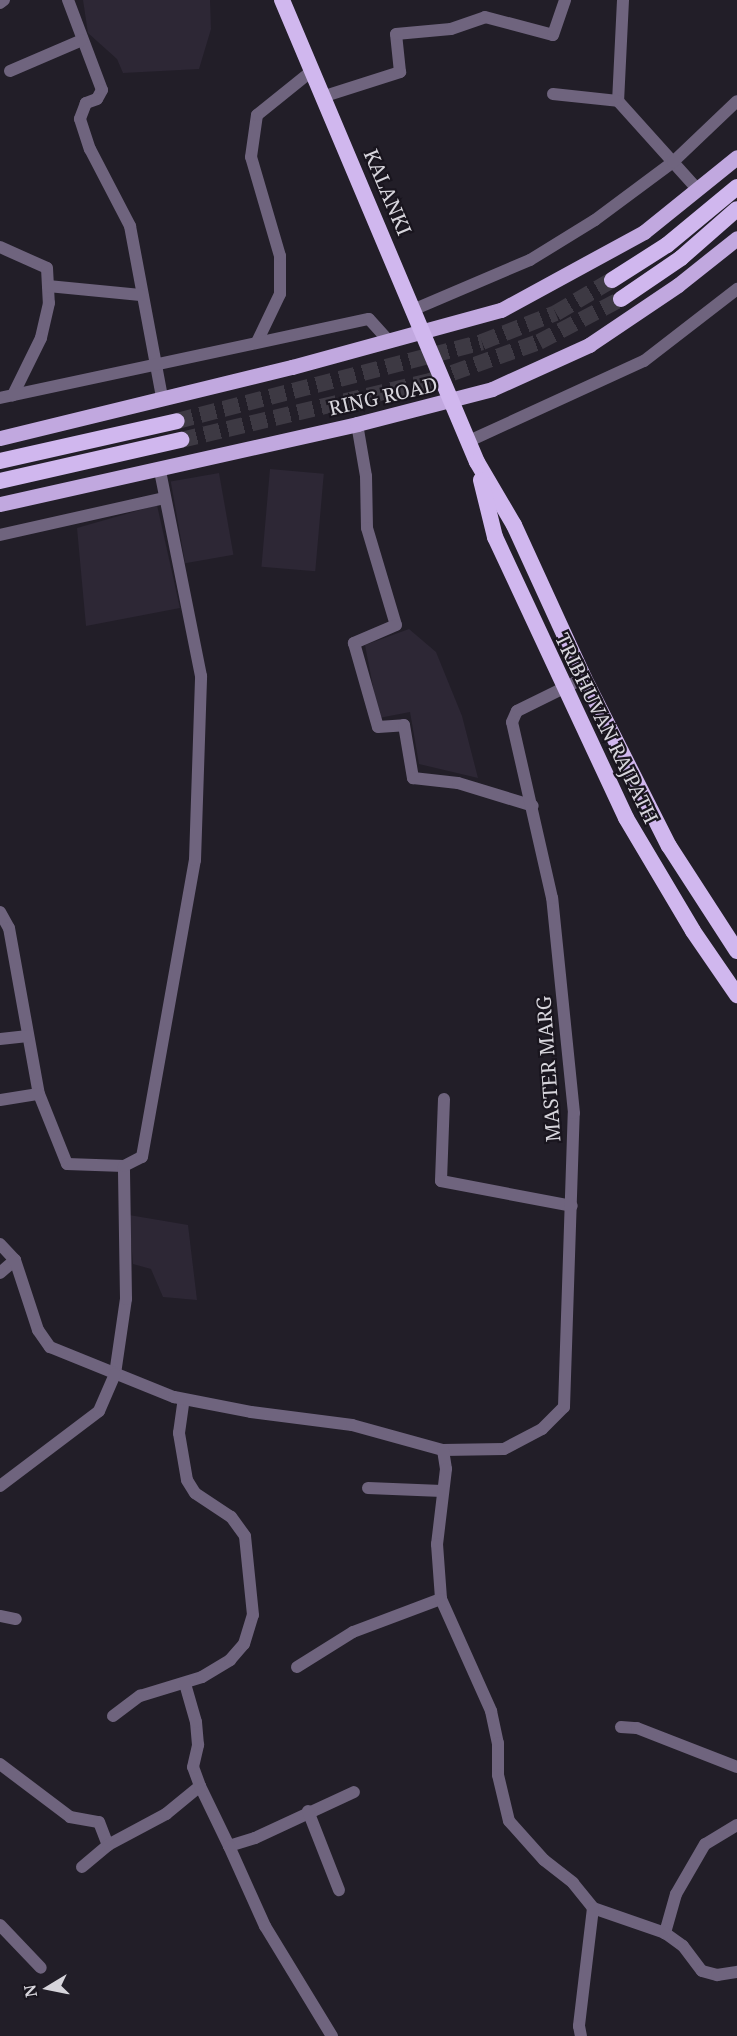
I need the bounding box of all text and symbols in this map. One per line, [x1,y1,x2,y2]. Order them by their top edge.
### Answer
street label: KALANKI [359,145,417,239]
street label: RING ROAD [326,372,440,420]
street label: TRIBHUVAN RAJPATH [550,629,664,827]
street label: MASTER MARG [531,995,565,1143]
north arrow [18,1958,78,2018]
text: N [18,1983,42,1999]

